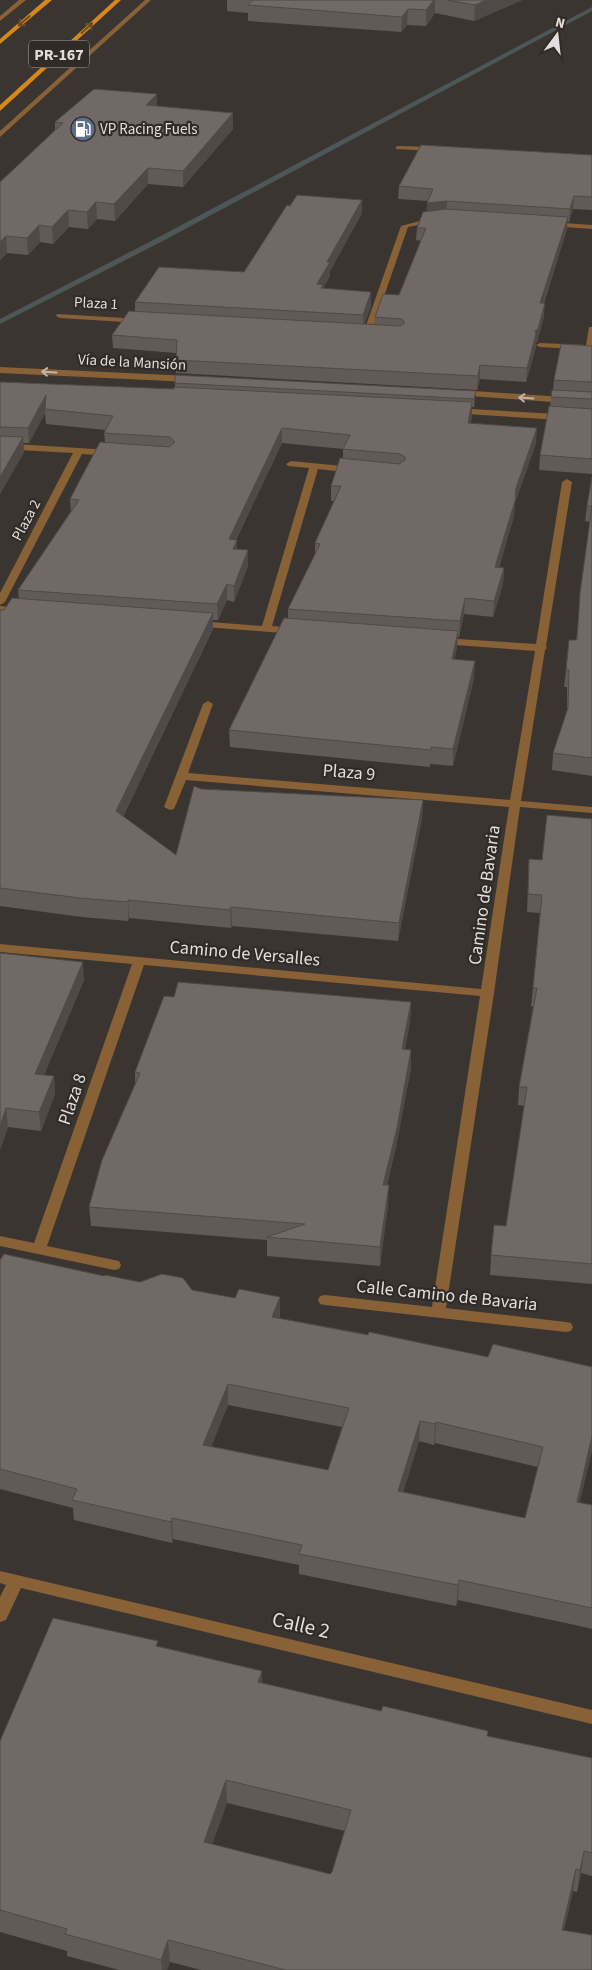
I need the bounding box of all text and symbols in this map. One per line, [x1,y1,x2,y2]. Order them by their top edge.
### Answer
north arrow [532,10,582,60]
text: N [553,13,567,34]
one-way arrow [18,15,31,27]
one-way arrow [81,22,94,34]
road number: PR-167 [29,41,89,68]
fuel station icon: VP Racing Fuels [70,116,96,142]
place label: VP Racing Fuels [100,119,197,140]
street label: Plaza 1 [73,292,118,315]
street label: Vía de la Mansión [77,349,187,376]
one-way arrow [41,367,57,376]
one-way arrow [518,393,534,402]
street label: Plaza 2 [7,496,46,545]
street label: Plaza 9 [322,758,376,787]
street label: Camino de Bavaria [462,824,507,967]
street label: Camino de Versalles [169,934,321,973]
street label: Plaza 8 [52,1070,93,1128]
street label: Calle Camino de Bavaria [355,1274,539,1317]
street label: Calle 2 [269,1604,333,1646]

